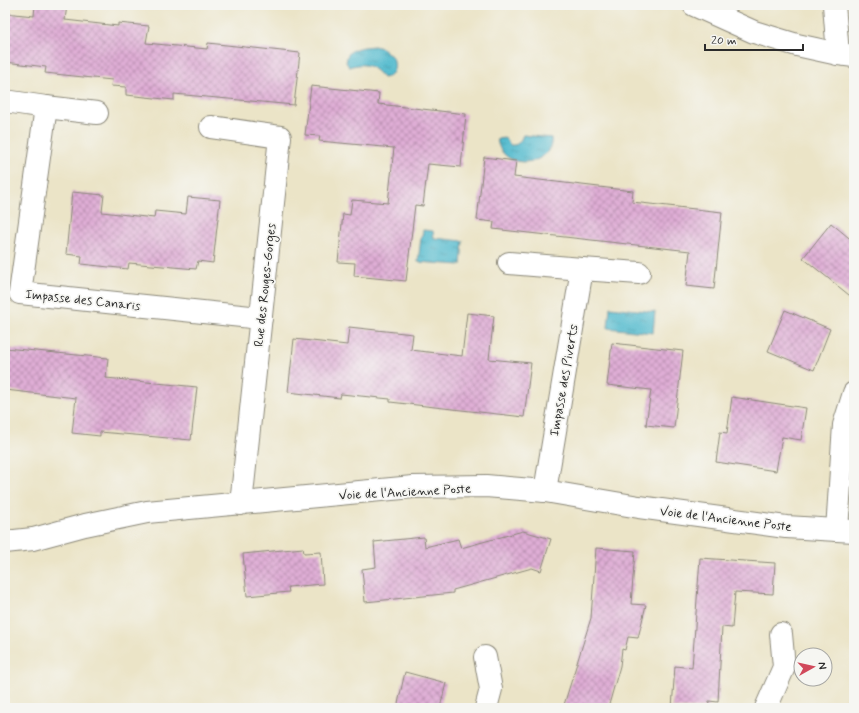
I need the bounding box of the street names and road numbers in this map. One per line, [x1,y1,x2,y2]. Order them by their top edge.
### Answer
street label: Rue des Rouges-Gorges [251,222,281,348]
street label: Impasse des Canaris [24,286,142,315]
street label: Impasse des Piverts [546,323,583,438]
street label: Voie de l'Ancienne Poste [338,481,472,504]
street label: Voie de l'Ancienne Poste [659,503,793,536]

